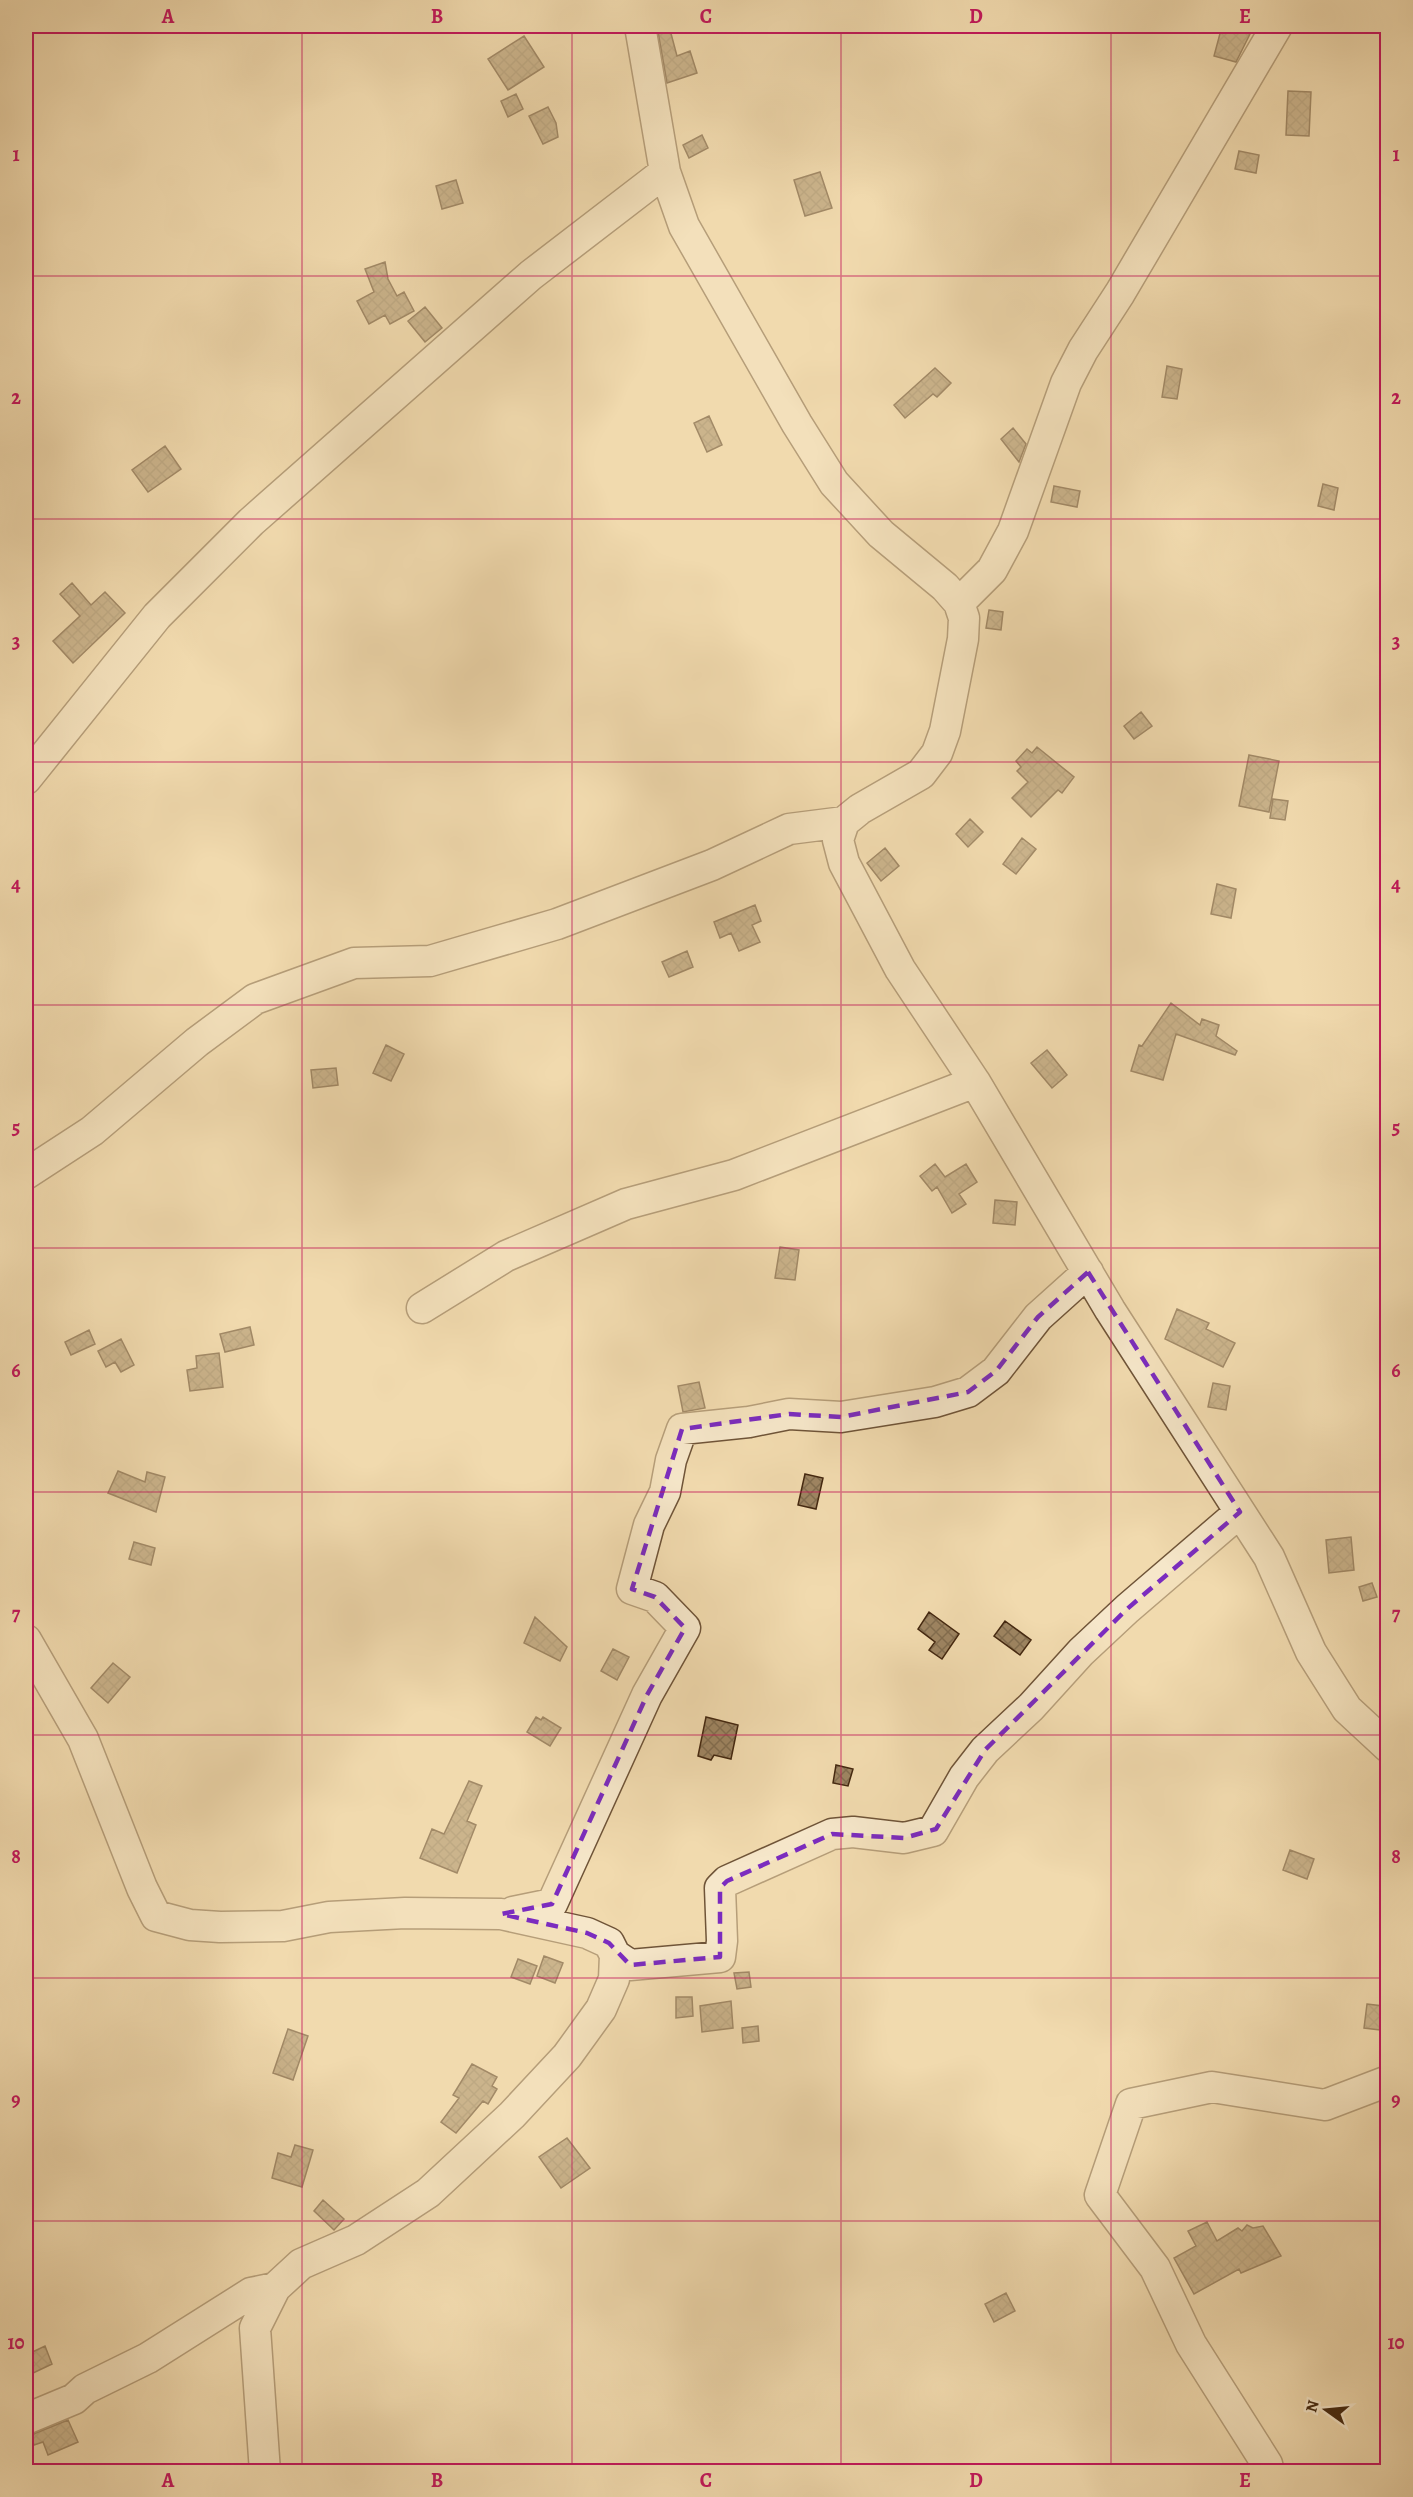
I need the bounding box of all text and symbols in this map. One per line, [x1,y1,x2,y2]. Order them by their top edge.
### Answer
text: A [161,3,175,30]
text: B [431,3,443,30]
text: C [700,3,712,30]
text: D [969,3,983,30]
text: E [1239,3,1251,30]
text: 1 [12,141,20,168]
text: 1 [1392,141,1400,168]
text: 2 [11,384,21,411]
text: 2 [1391,384,1401,411]
text: 3 [12,628,20,655]
text: 3 [1392,628,1400,655]
text: 4 [11,871,21,898]
text: 4 [1391,871,1401,898]
text: 5 [12,1114,20,1141]
text: 5 [1392,1114,1400,1141]
text: 6 [11,1357,21,1384]
text: 6 [1391,1357,1401,1384]
text: 7 [12,1600,21,1627]
text: 7 [1392,1600,1401,1627]
text: 8 [11,1843,21,1870]
text: 8 [1391,1843,1401,1870]
text: 9 [11,2086,21,2113]
text: 9 [1391,2086,1401,2113]
text: 10 [7,2329,25,2356]
text: 10 [1387,2329,1405,2356]
north arrow [1296,2380,1356,2440]
text: N [1300,2398,1325,2415]
text: A [161,2467,175,2494]
text: B [431,2467,443,2494]
text: C [700,2467,712,2494]
text: D [969,2467,983,2494]
text: E [1239,2467,1251,2494]

